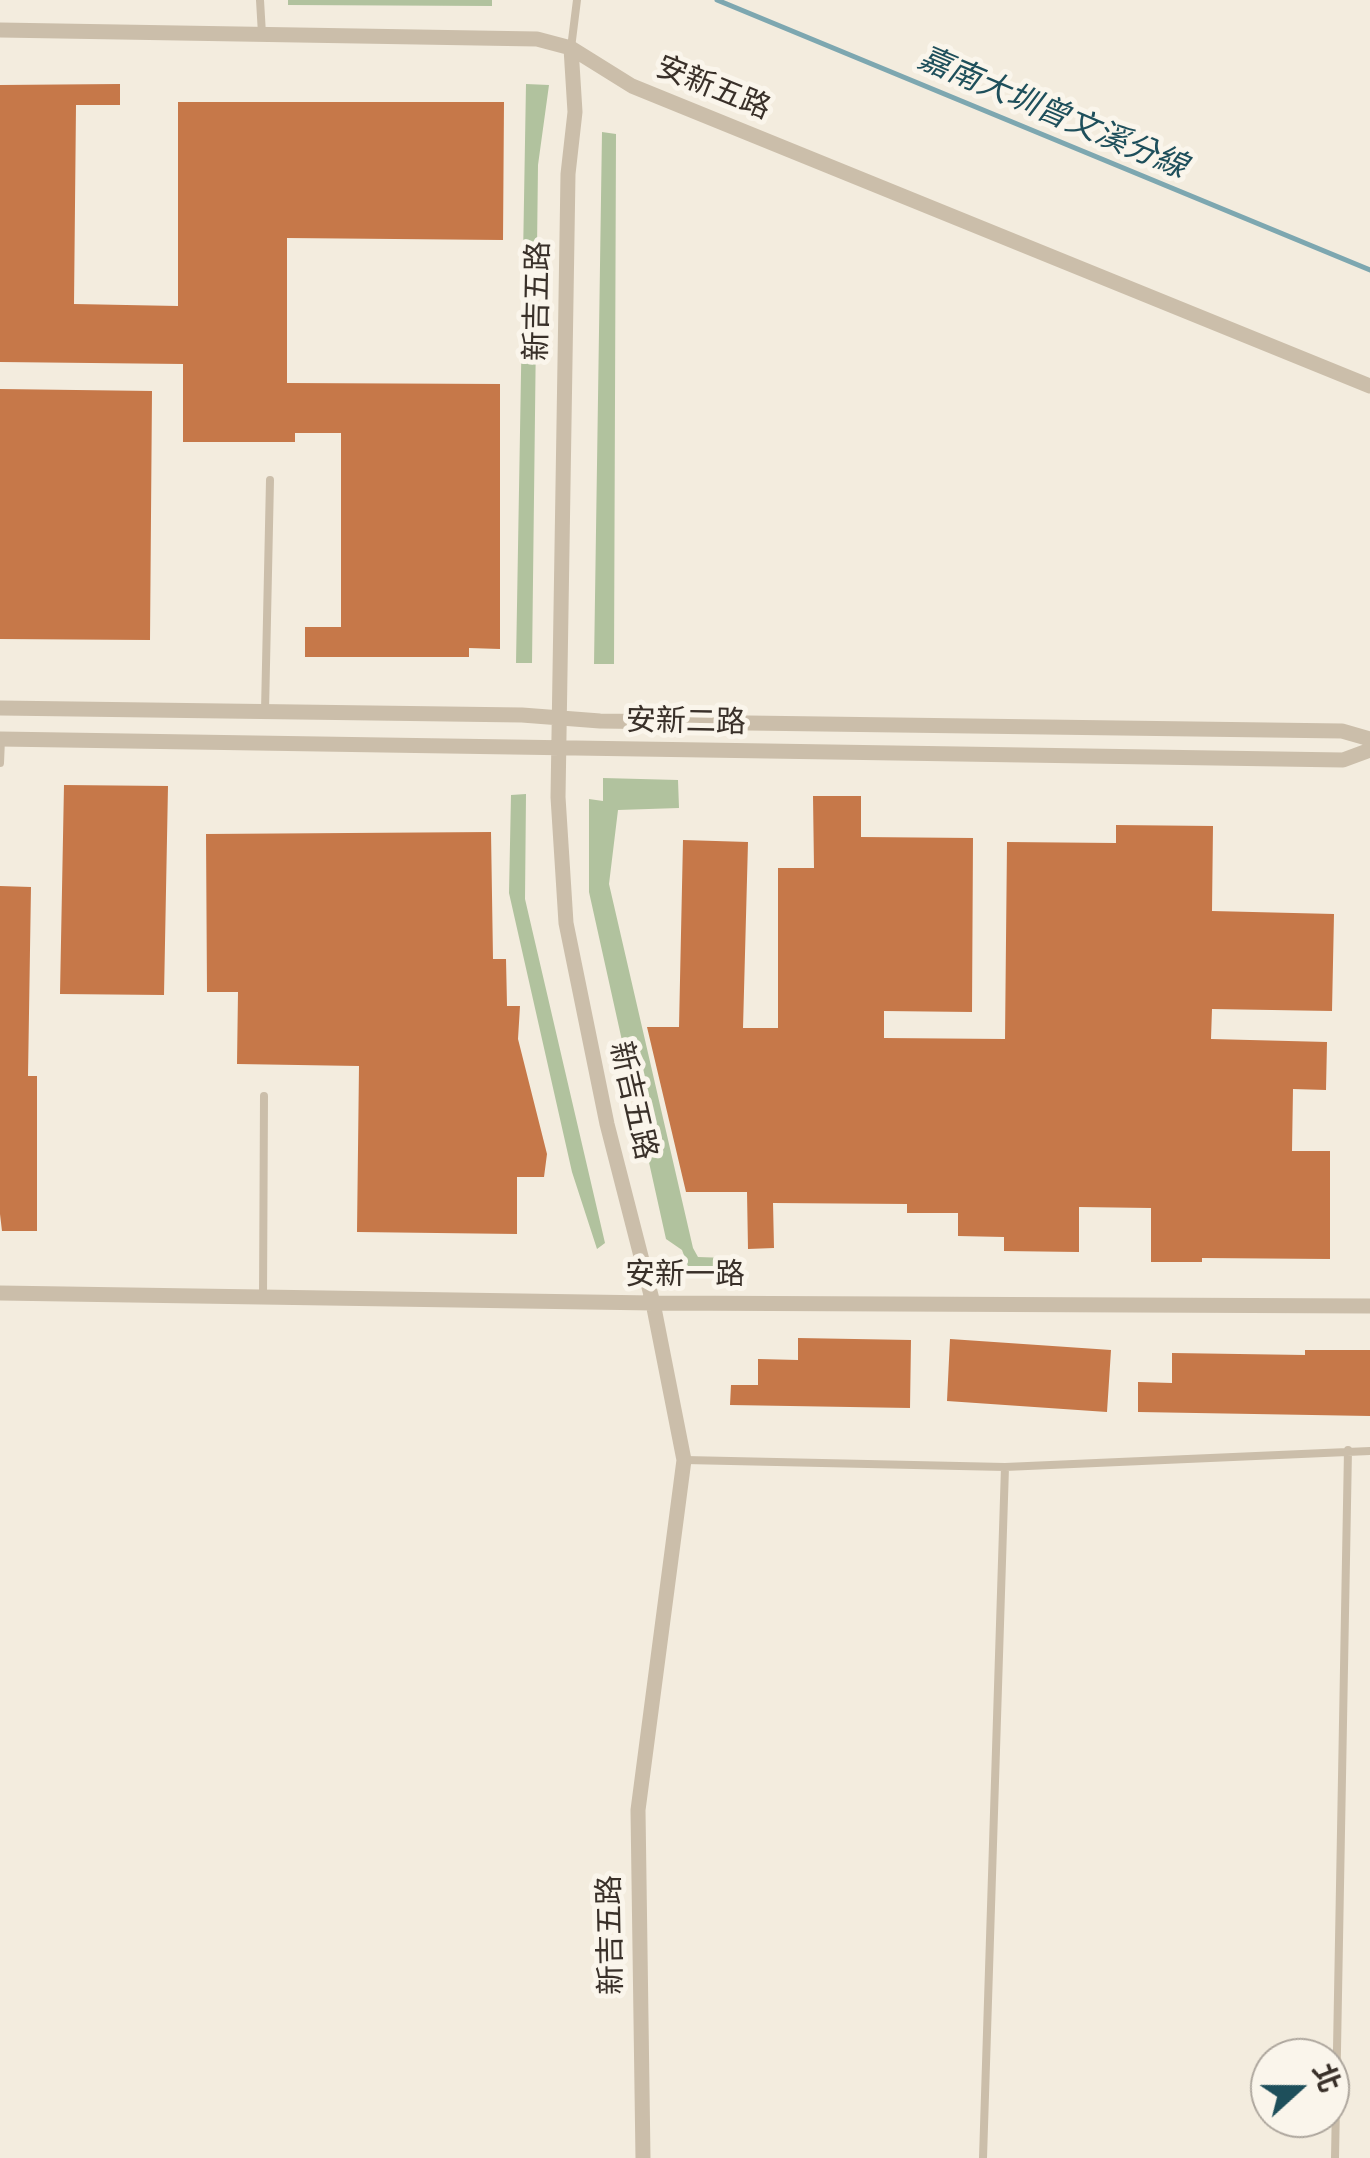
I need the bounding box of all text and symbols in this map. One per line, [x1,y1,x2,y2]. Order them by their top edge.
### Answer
water label: 嘉南大圳曾文溪分線 [912,40,1192,188]
street label: 安新五路 [651,50,775,128]
street label: 新吉五路 [520,241,558,361]
street label: 安新二路 [626,704,746,742]
street label: 新吉五路 [601,1038,663,1164]
street label: 安新一路 [625,1258,745,1294]
street label: 新吉五路 [593,1875,631,1995]
north arrow [1250,2038,1350,2138]
text: 北 [1304,2058,1349,2097]

